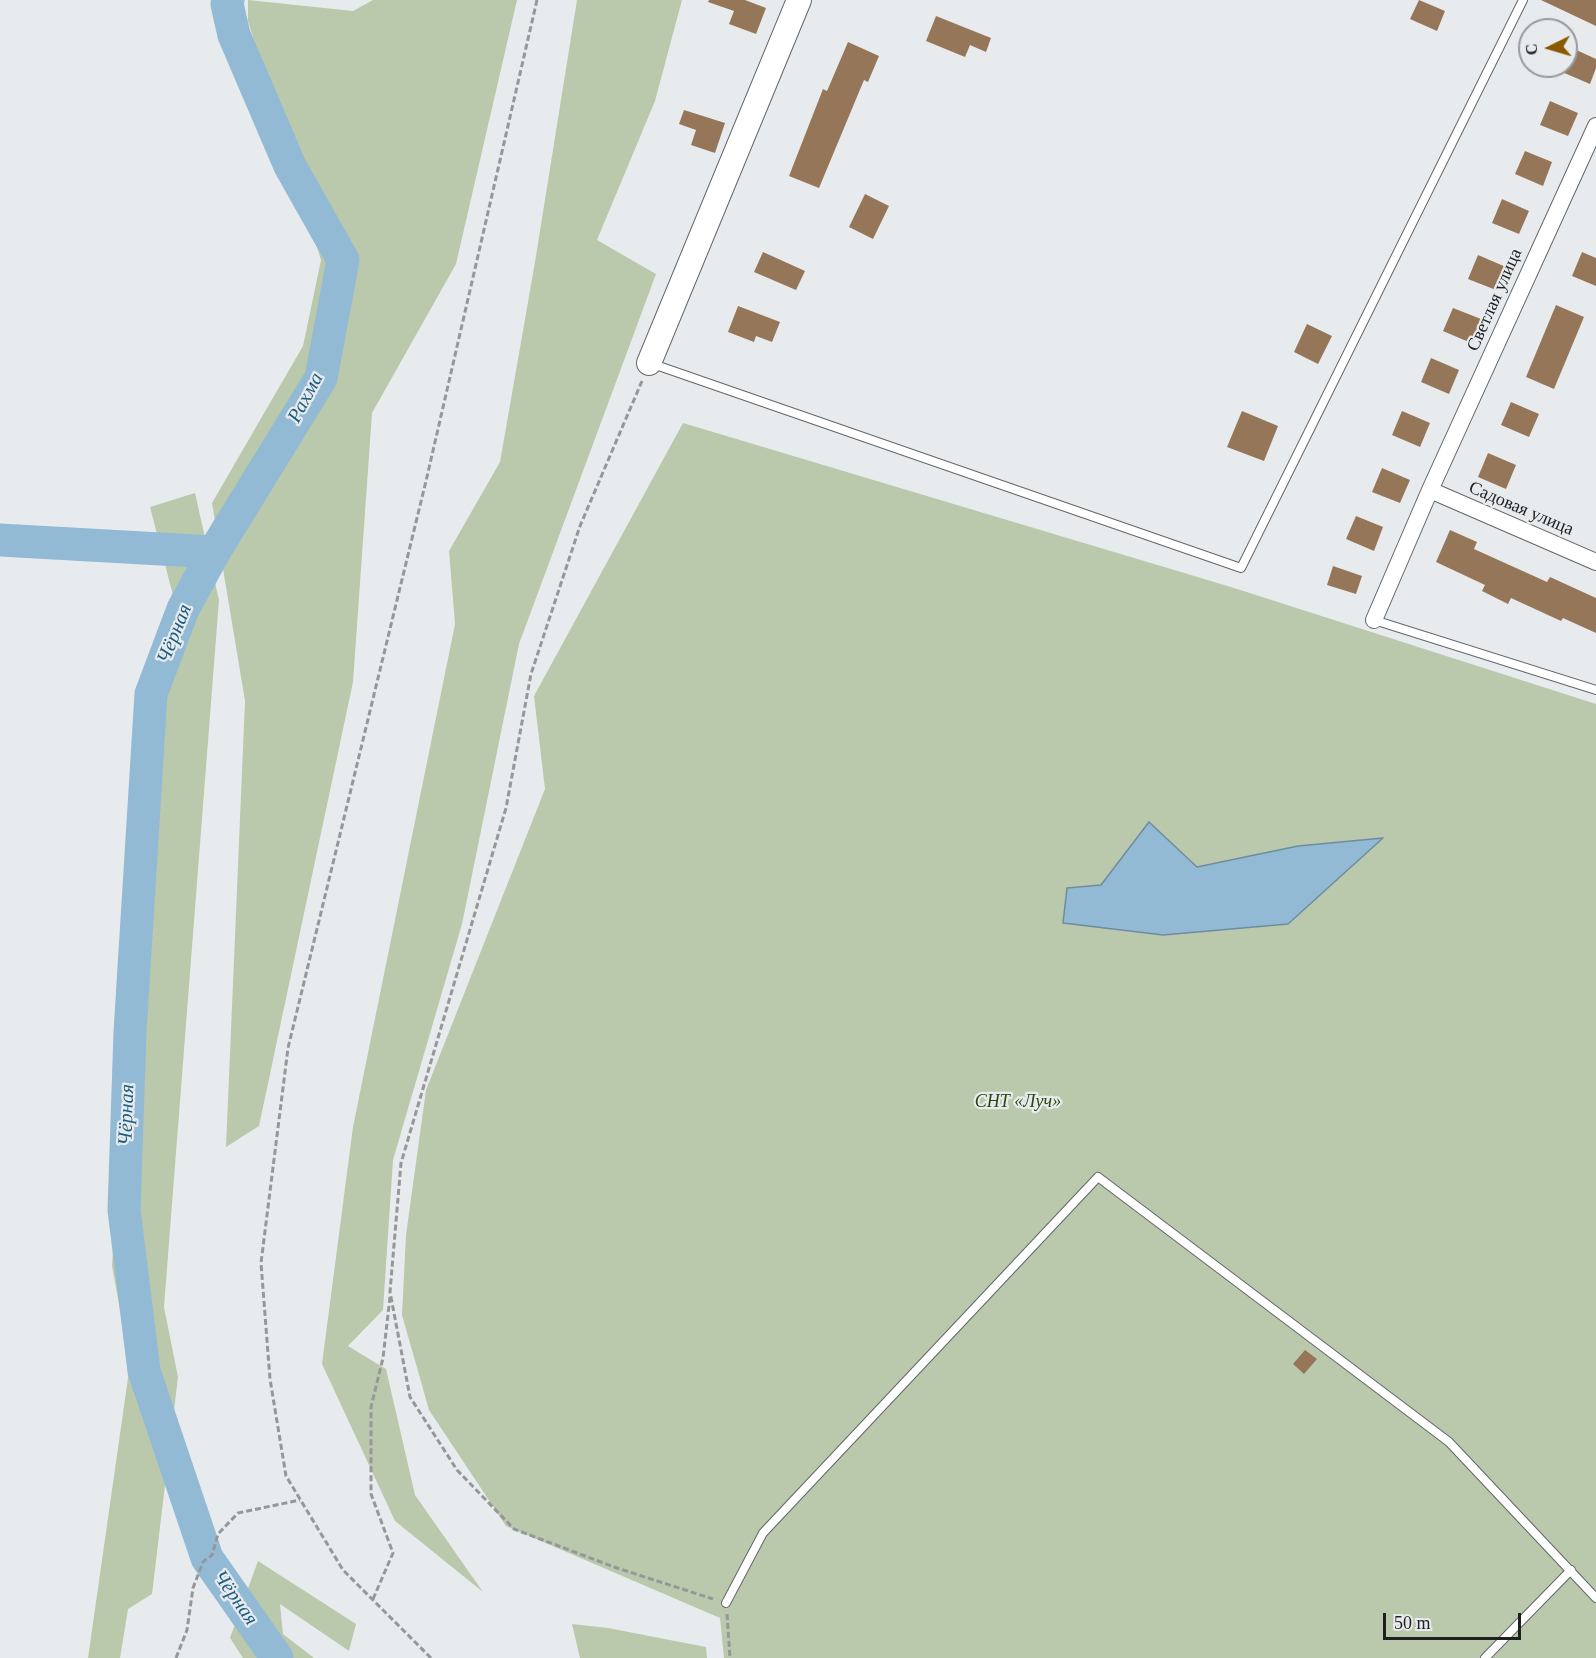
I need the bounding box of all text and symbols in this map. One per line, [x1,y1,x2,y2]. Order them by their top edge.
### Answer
north arrow [1518,18,1578,78]
text: С [1523,43,1541,56]
street label: Светлая улица [1463,245,1527,355]
water label: Рахма [283,369,329,427]
street label: Садовая улица [1465,477,1577,541]
water label: Чёрная [152,601,198,667]
water label: Чёрная [114,1084,140,1146]
park label: СНТ «Луч» [975,1091,1061,1113]
water label: Чёрная [207,1566,263,1630]
scale bar [1386,1601,1524,1639]
text: 50 m [1394,1613,1431,1633]

